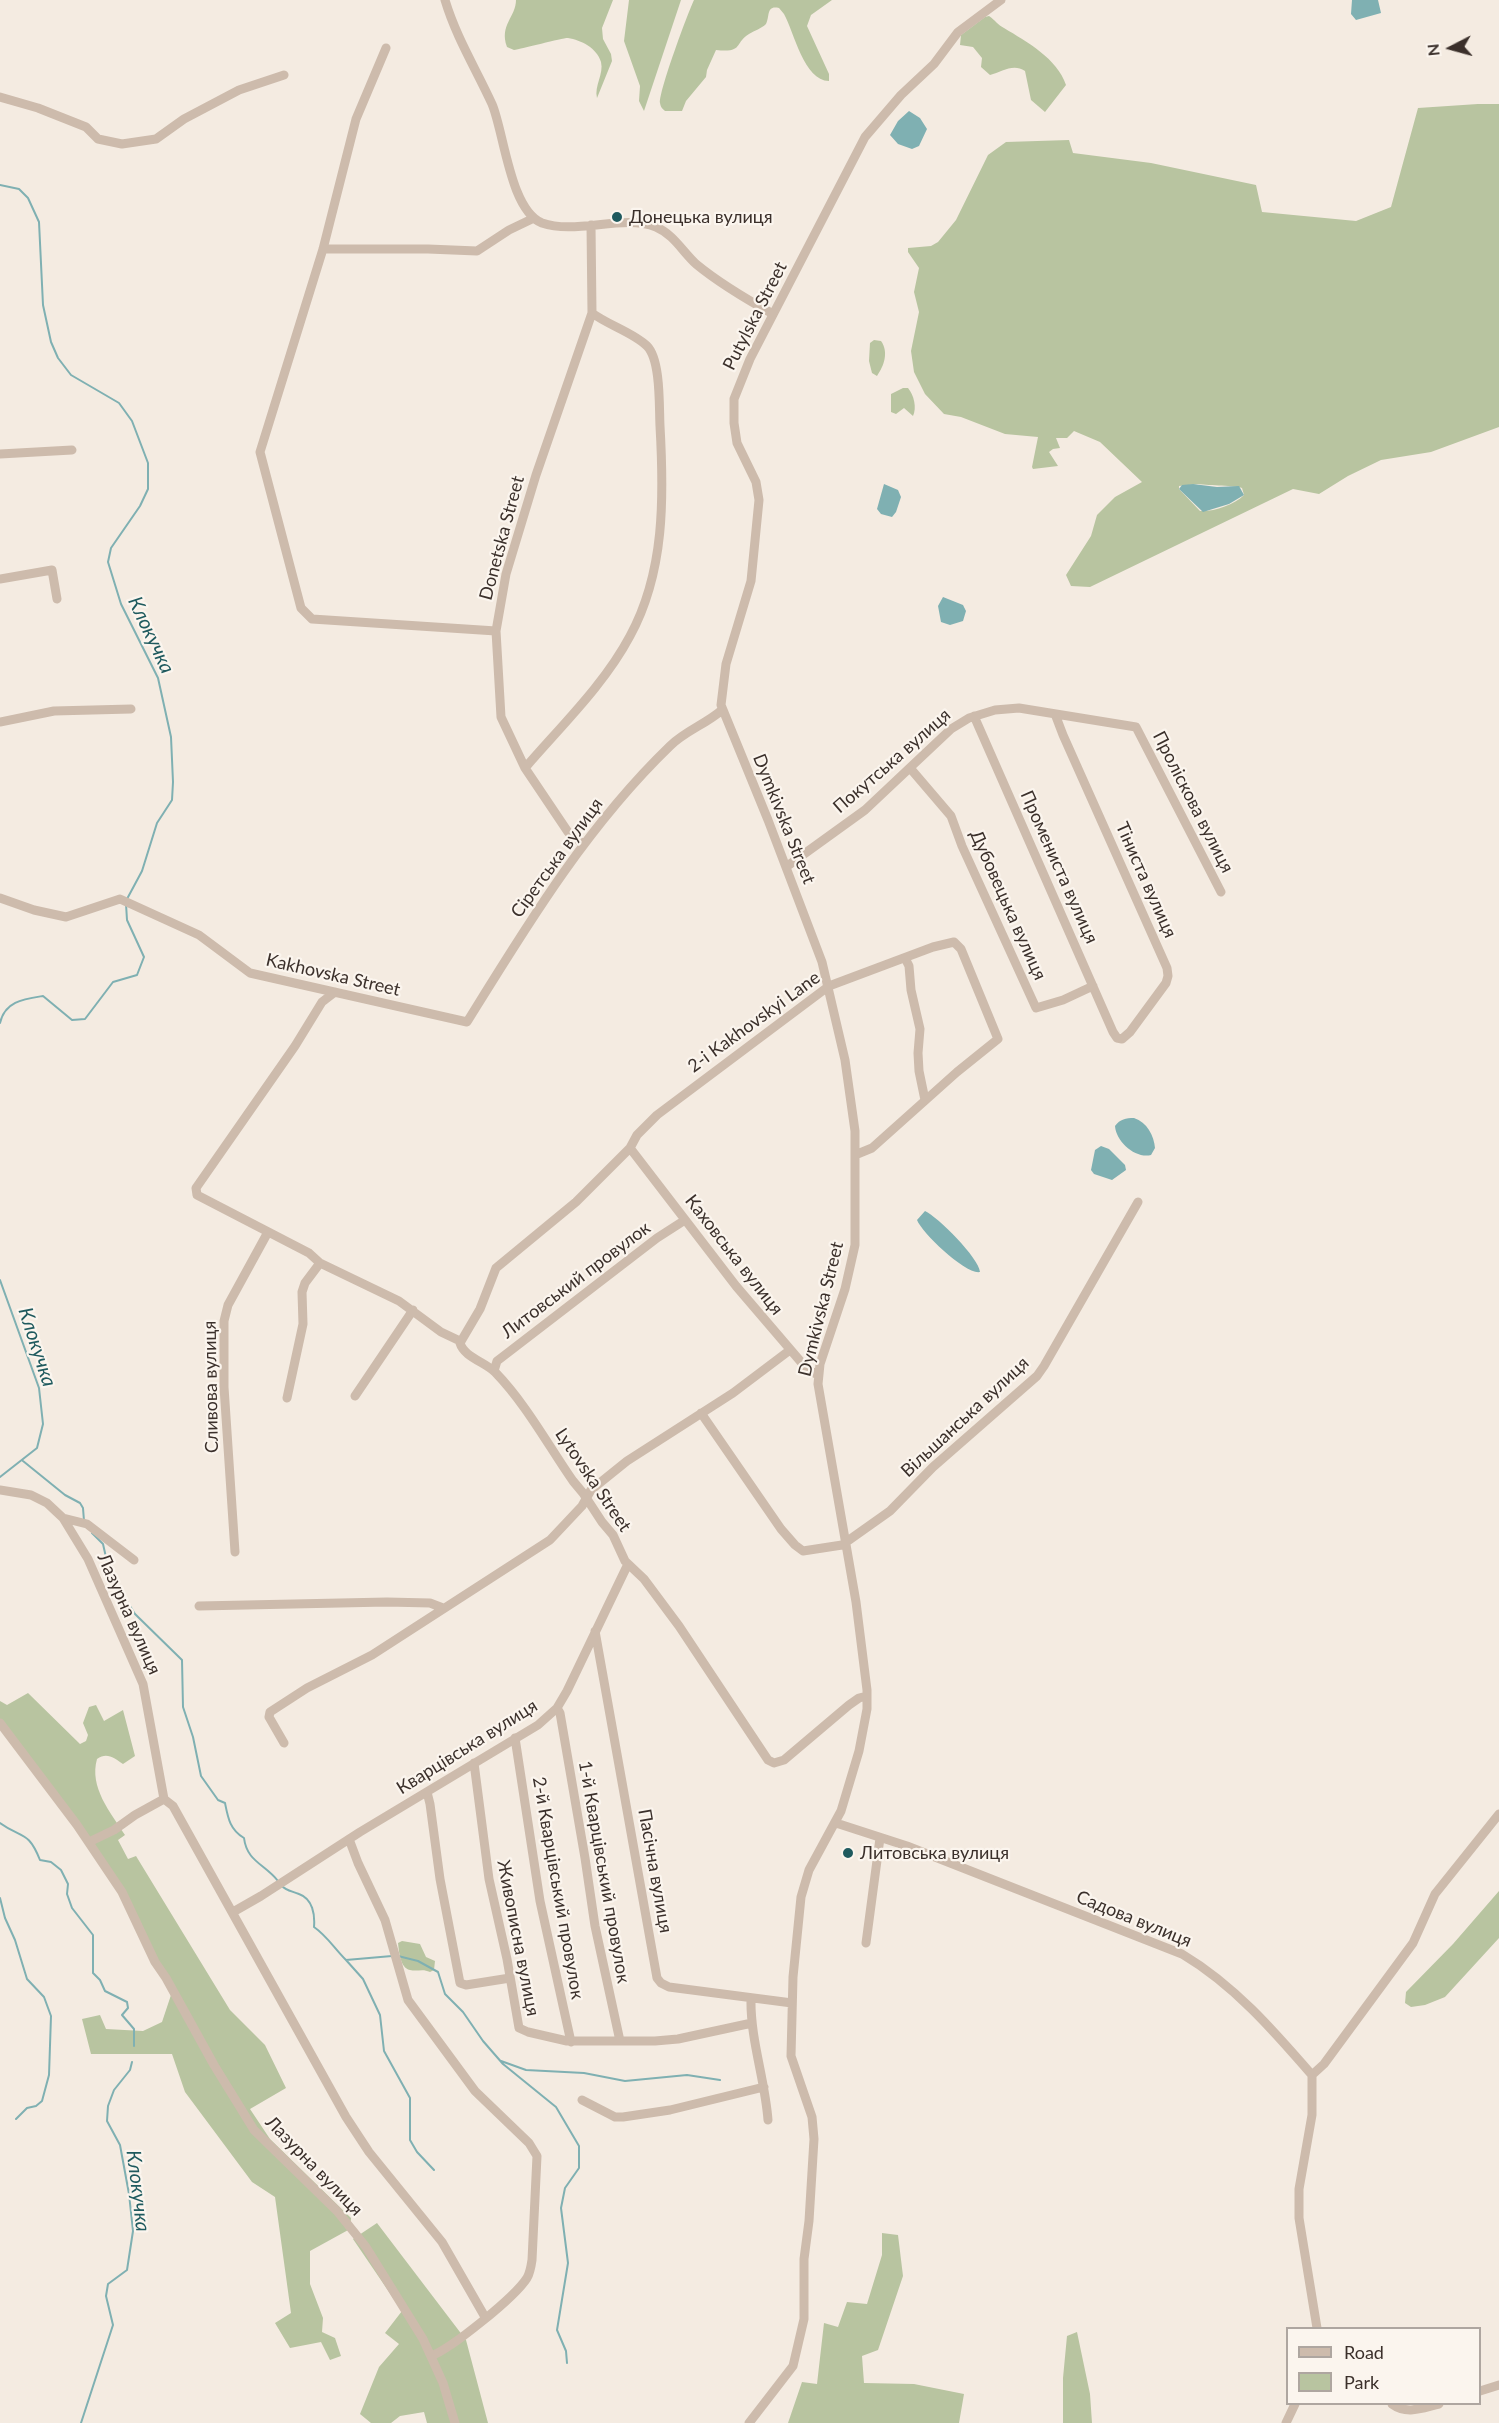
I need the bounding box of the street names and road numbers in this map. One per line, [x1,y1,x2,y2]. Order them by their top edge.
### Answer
street label: Putylska Street [718,258,792,374]
street label: Donetska Street [475,474,529,602]
street label: Покутська вулиця [829,704,955,818]
street label: Проліскова вулиця [1148,728,1238,876]
street label: Dymkivska Street [748,751,820,887]
street label: Промениста вулиця [1016,787,1102,947]
street label: Сіретська вулиця [506,794,608,922]
street label: Тіниста вулиця [1111,819,1181,941]
street label: Дубовецька вулиця [965,827,1051,983]
street label: Kakhovska Street [264,949,402,1001]
street label: 2-i Kakhovskyi Lane [684,967,824,1077]
street label: Каховська вулиця [680,1191,788,1319]
street label: Литовський провулок [497,1217,655,1343]
street label: Dymkivska Street [794,1239,848,1379]
street label: Сливова вулиця [199,1321,223,1453]
street label: Вільшанська вулиця [897,1352,1033,1482]
street label: Lytovska Street [550,1424,636,1536]
street label: Лазурна вулиця [93,1550,165,1678]
street label: Кварцівська вулиця [393,1695,541,1799]
street label: 1-й Кварцівський провулок [574,1759,634,1985]
street label: 2-й Кварцівський провулок [528,1775,588,2001]
street label: Пасічна вулиця [633,1807,677,1935]
street label: Живописна вулиця [492,1858,544,2018]
street label: Садова вулиця [1073,1886,1195,1952]
street label: Лазурна вулиця [261,2112,367,2220]

